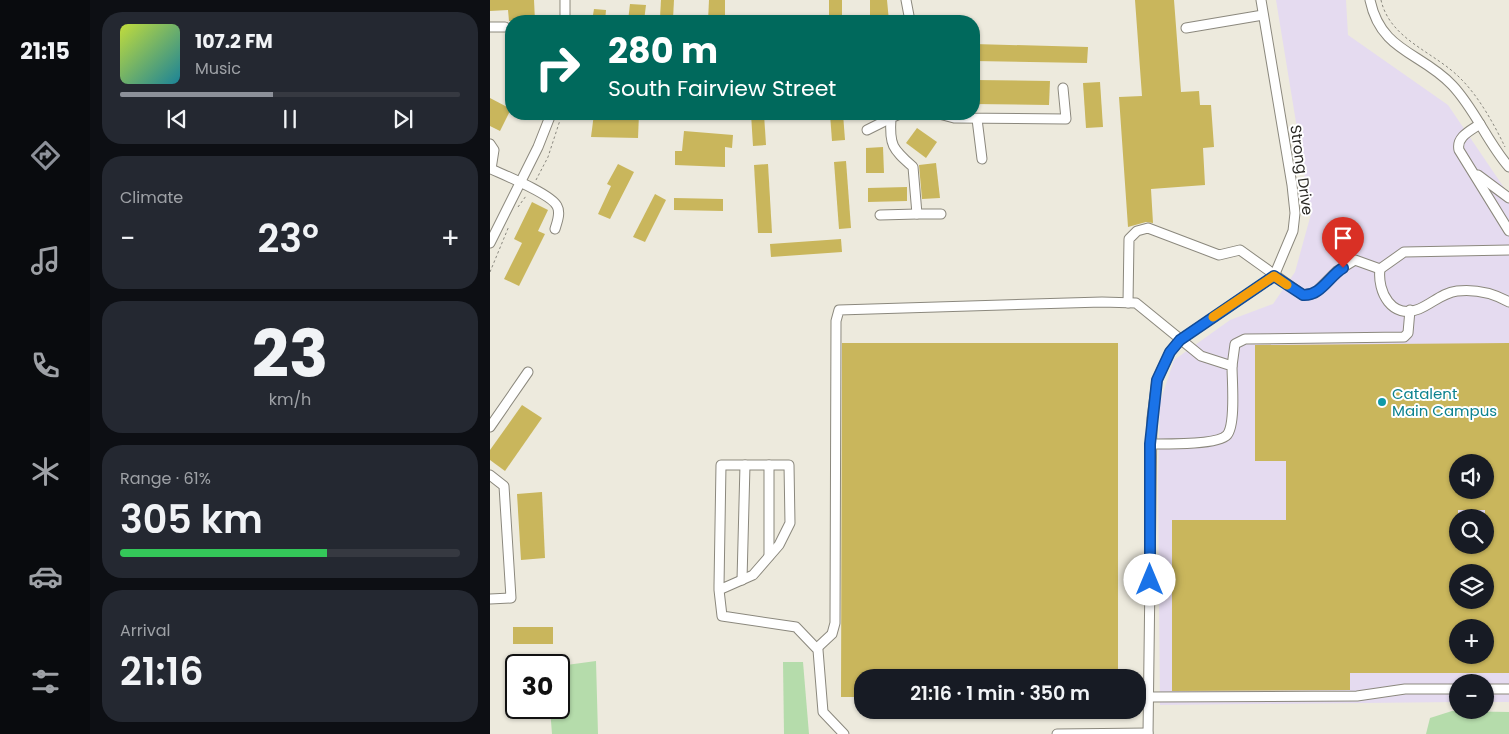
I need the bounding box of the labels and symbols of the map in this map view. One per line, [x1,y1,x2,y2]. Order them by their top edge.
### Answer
street label: Strong Drive [1285,124,1319,216]
pin [1322,217,1364,268]
place label: Catalent Main Campus [1392,383,1497,421]
marker: Catalent Main Campus [1376,396,1388,408]
position arrow [1123,553,1175,605]
speed limit sign: 30 [505,654,570,719]

